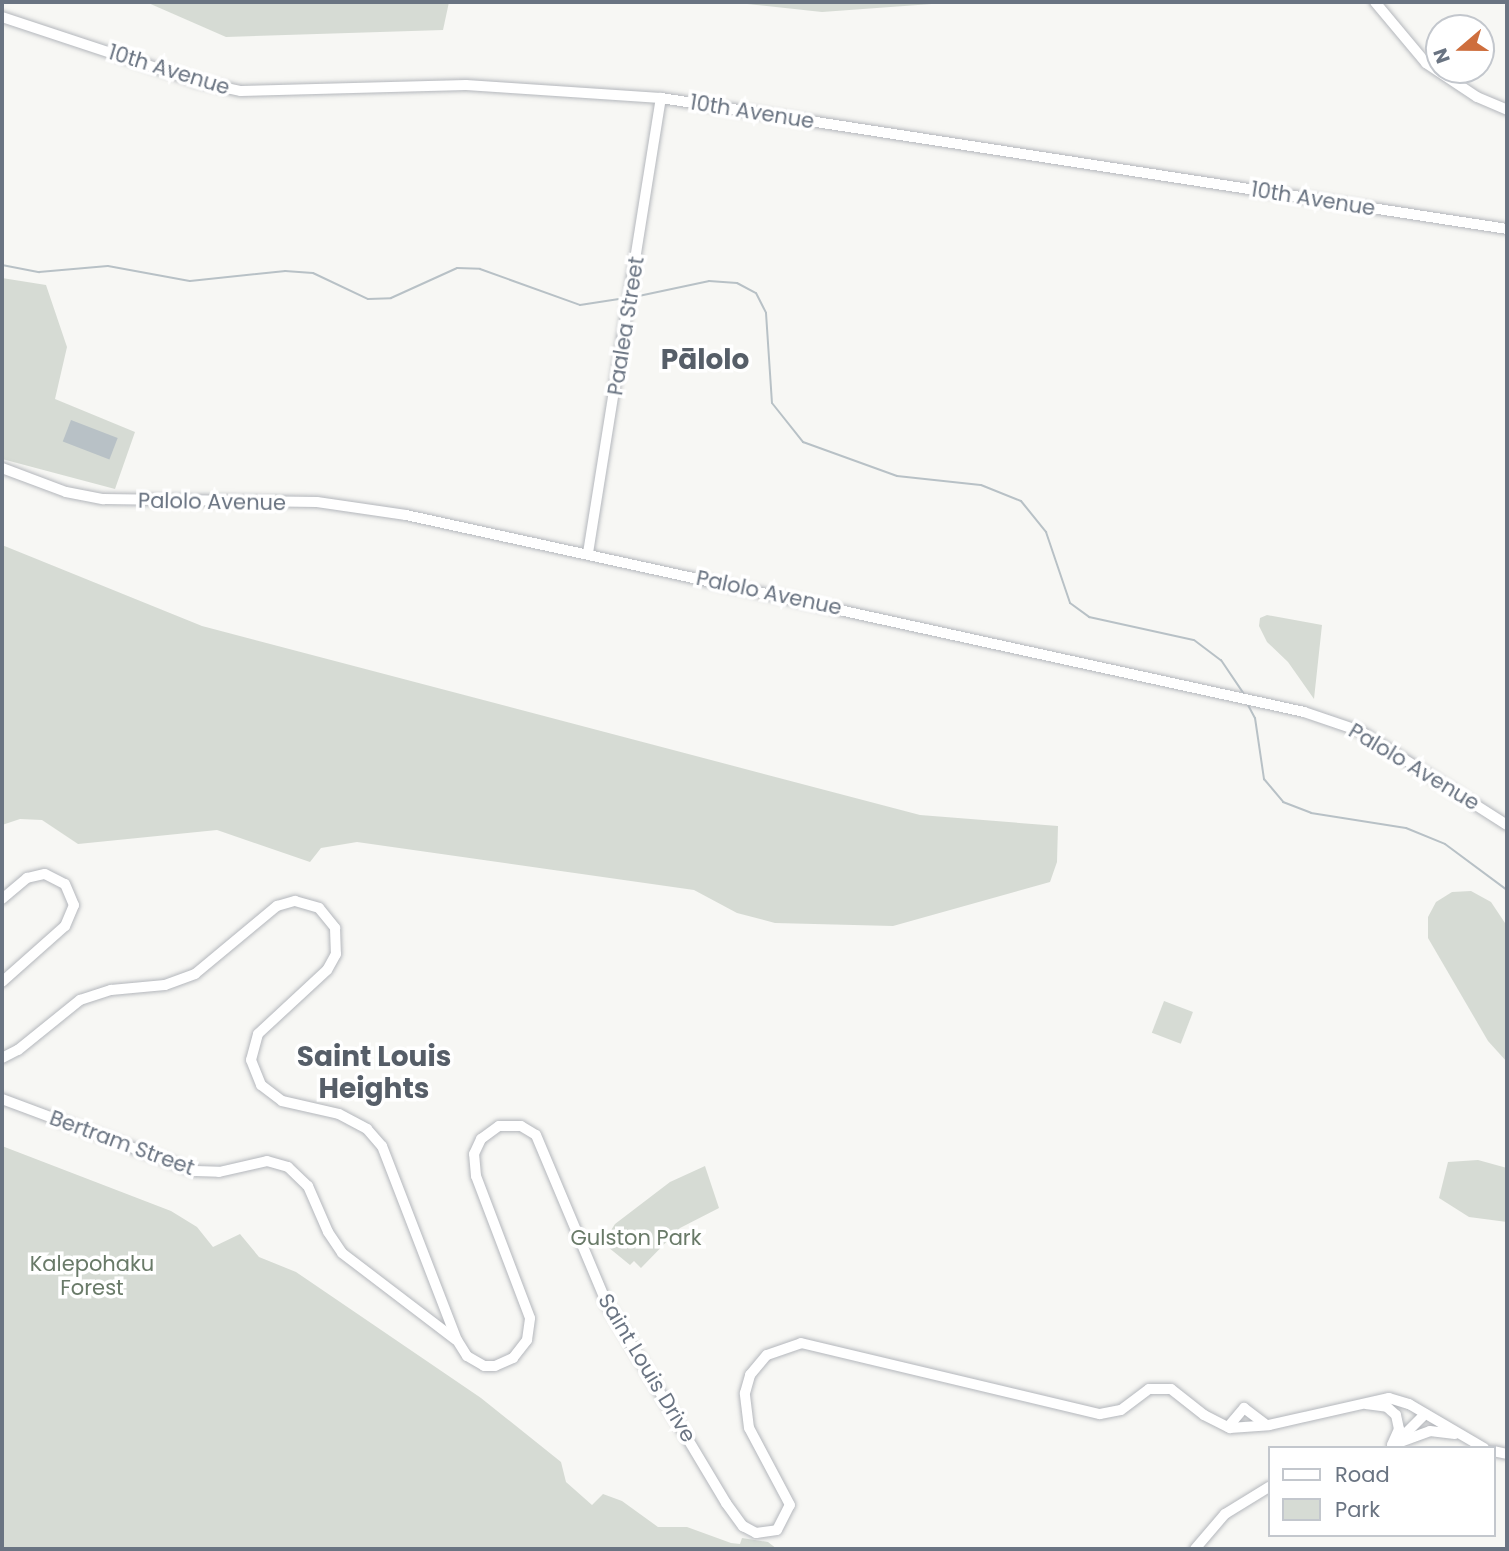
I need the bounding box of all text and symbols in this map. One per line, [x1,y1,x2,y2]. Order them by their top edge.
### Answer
north arrow [1425,14,1495,84]
street label: 10th Avenue [105,40,233,100]
text: N [1427,44,1457,67]
street label: 10th Avenue [688,90,816,134]
street label: 10th Avenue [1249,177,1377,221]
street label: Paalea Street [603,255,649,397]
district label: Pālolo [661,343,749,377]
street label: Palolo Avenue [138,488,286,516]
street label: Palolo Avenue [694,565,844,621]
street label: Palolo Avenue [1344,718,1484,816]
district label: Saint Louis Heights [297,1040,451,1106]
street label: Bertram Street [46,1105,198,1181]
park label: Gulston Park [570,1225,702,1251]
park label: Kalepohaku Forest [30,1251,154,1301]
street label: Saint Louis Drive [593,1289,701,1447]
legend [1268,1446,1495,1537]
text: Road [1335,1460,1390,1489]
text: Park [1335,1495,1380,1524]

